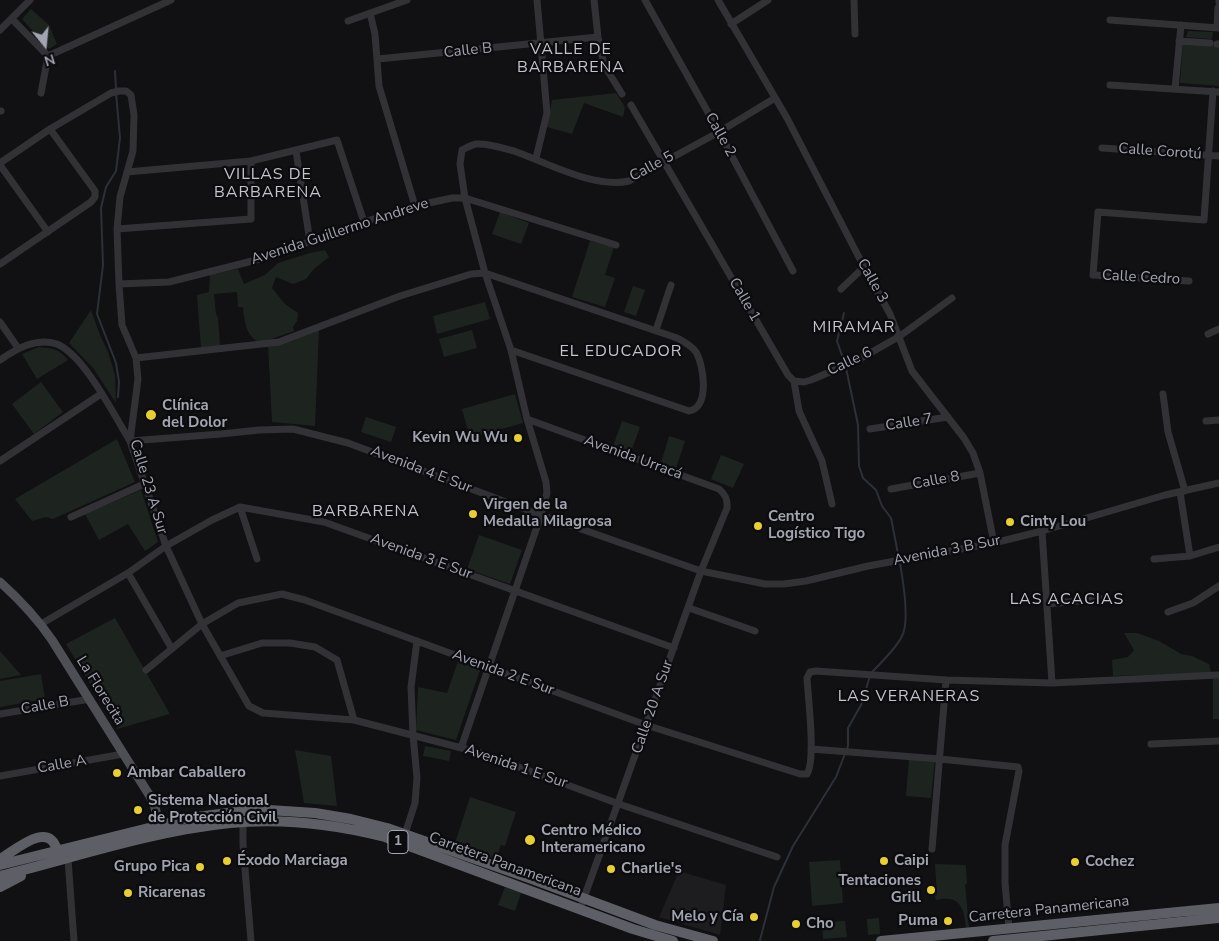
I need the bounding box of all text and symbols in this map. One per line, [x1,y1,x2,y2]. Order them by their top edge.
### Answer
north arrow [20,20,70,70]
street label: Calle B [443,40,493,62]
district label: VALLE DE BARBARENA [516,40,626,78]
text: N [42,49,57,70]
street label: Calle 2 [701,110,739,160]
street label: Calle Corotú [1118,140,1202,164]
street label: Calle 5 [627,148,677,186]
district label: VILLAS DE BARBARENA [213,165,323,203]
street label: Avenida Guillermo Andreve [249,195,431,269]
street label: Calle 3 [853,256,891,306]
street label: Calle Cedro [1101,267,1181,289]
street label: Calle 1 [724,275,764,325]
district label: MIRAMAR [812,318,896,338]
district label: EL EDUCADOR [558,342,684,362]
street label: Calle 6 [825,344,875,380]
place label: Clínica del Dolor [162,397,227,432]
marker: Clínica del Dolor [144,408,158,422]
street label: Calle 7 [884,410,934,436]
place label: Kevin Wu Wu [412,429,508,447]
marker: Kevin Wu Wu [512,432,524,444]
street label: Avenida Urracá [582,432,684,484]
street label: Calle 23 A Sur [125,437,171,537]
street label: Avenida 4 E Sur [368,442,474,498]
street label: Calle 8 [911,468,961,494]
place label: Virgen de la Medalla Milagrosa [483,496,612,531]
district label: BARBARENA [311,502,421,522]
marker: Virgen de la Medalla Milagrosa [467,508,479,520]
place label: Centro Logístico Tigo [768,508,865,543]
place label: Cinty Lou [1020,513,1086,531]
marker: Cinty Lou [1004,516,1016,528]
marker: Centro Logístico Tigo [752,520,764,532]
street label: Avenida 3 E Sur [368,530,474,584]
street label: Avenida 3 B Sur [892,532,1002,570]
district label: LAS ACACIAS [1008,590,1126,610]
street label: Avenida 2 E Sur [450,646,556,700]
street label: La Florecita [72,653,128,729]
street label: Calle 20 A Sur [629,658,677,756]
district label: LAS VERANERAS [836,687,982,707]
street label: Calle B [20,693,70,719]
street label: Avenida 1 E Sur [462,741,570,793]
street label: Calle A [36,752,88,778]
place label: Ambar Caballero [127,764,246,782]
marker: Ambar Caballero [111,767,123,779]
place label: Sistema Nacional de Protección Civil [148,792,277,827]
marker: Sistema Nacional de Protección Civil [132,804,144,816]
place label: Centro Médico Interamericano [541,822,645,857]
street label: Carretera Panamericana [426,829,584,901]
road number: 1 [388,830,408,854]
marker: Centro Médico Interamericano [523,833,537,847]
place label: Éxodo Marciaga [237,852,348,870]
place label: Caipi [894,852,929,870]
place label: Cochez [1085,853,1134,871]
marker: Éxodo Marciaga [221,855,233,867]
marker: Caipi [878,855,890,867]
marker: Cochez [1069,856,1081,868]
place label: Grupo Pica [114,858,190,876]
place label: Charlie's [621,860,682,878]
marker: Grupo Pica [194,861,206,873]
marker: Charlie's [605,863,617,875]
place label: Tentaciones Grill [838,872,921,907]
place label: Ricarenas [138,884,206,902]
marker: Tentaciones Grill [925,884,937,896]
marker: Ricarenas [122,887,134,899]
street label: Carretera Panamericana [968,893,1130,927]
place label: Melo y Cía [671,908,744,926]
marker: Melo y Cía [748,911,760,923]
place label: Puma [898,912,938,930]
place label: Cho [806,915,834,933]
marker: Puma [942,915,954,927]
marker: Cho [790,918,802,930]

